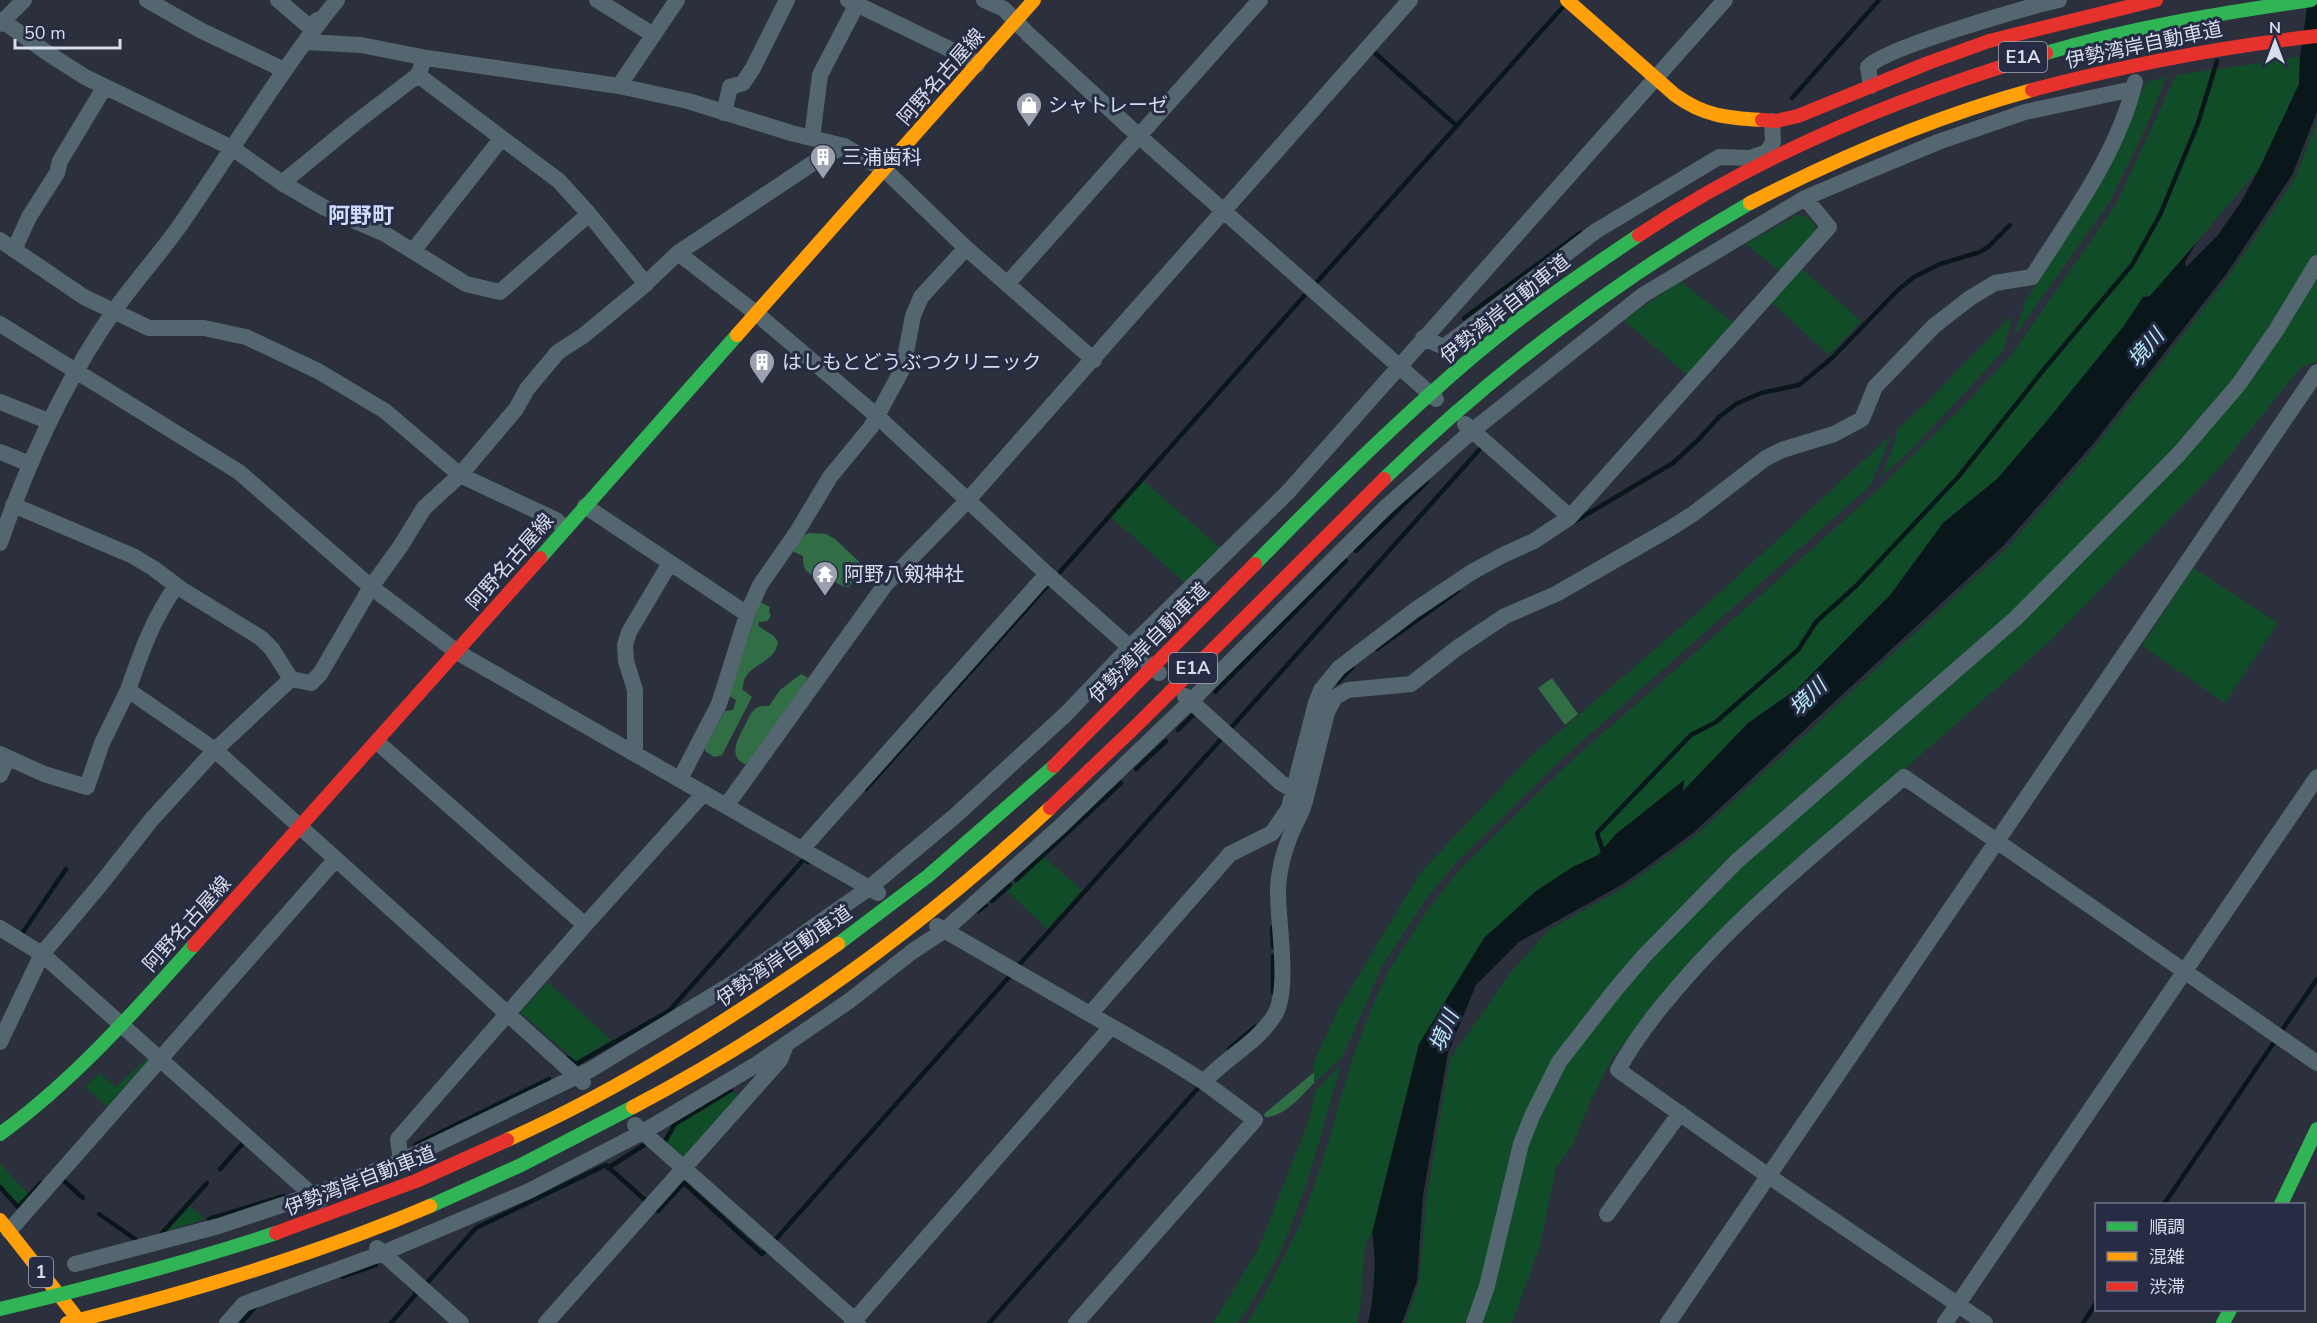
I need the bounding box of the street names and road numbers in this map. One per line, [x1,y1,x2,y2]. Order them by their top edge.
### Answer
street label: 伊勢湾岸自動車道 [2063,15,2225,75]
street label: 阿野名古屋線 [891,23,991,131]
road number: E1A [1999,42,2047,72]
street label: 伊勢湾岸自動車道 [1434,248,1576,370]
street label: 阿野名古屋線 [460,508,560,616]
street label: 伊勢湾岸自動車道 [1083,577,1215,709]
road number: E1A [1169,653,1217,683]
street label: 阿野名古屋線 [137,870,237,978]
street label: 伊勢湾岸自動車道 [711,899,857,1013]
street label: 伊勢湾岸自動車道 [280,1140,440,1222]
road number: 1 [29,1257,53,1287]

